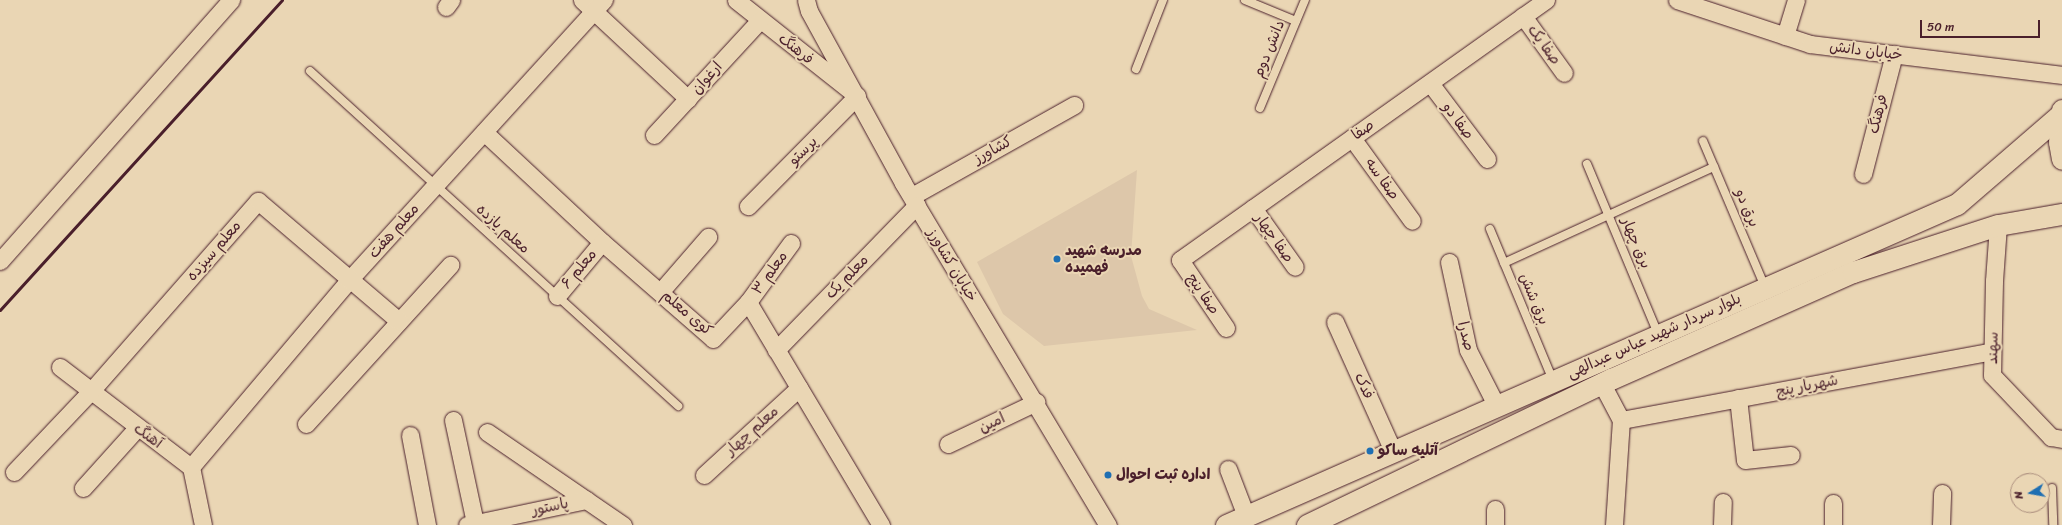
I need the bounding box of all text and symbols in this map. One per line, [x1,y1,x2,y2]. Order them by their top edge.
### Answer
scale bar [1922,12,2042,38]
text: 50 m [1927,16,1954,38]
street label: دانش دوم [1249,17,1289,81]
street label: صفا یک [1524,22,1564,68]
street label: فرهنگ [775,30,817,68]
street label: خیابان دانش [1828,38,1904,64]
street label: ارغوان [688,58,726,98]
street label: فرهنگ [1864,92,1892,136]
street label: صفا دو [1438,99,1478,143]
street label: صفا [1348,116,1378,144]
street label: کشاورز [971,132,1015,168]
street label: پرستو [785,133,821,169]
street label: صفا سه [1361,155,1403,203]
street label: برق دو [1731,186,1763,230]
street label: معلم هفت [365,200,423,262]
street label: معلم یازده [473,200,533,258]
street label: صفا چهار [1251,210,1297,266]
street label: برق چهار [1617,215,1655,271]
street label: معلم سیزده [183,217,245,285]
street label: خیابان کشاورز [923,225,981,305]
place label: مدرسه شهید فهمیده [1065,241,1142,276]
street label: معلم ۶ [557,246,601,292]
street label: معلم ۳ [748,248,792,298]
street label: معلم یک [822,251,872,303]
marker: مدرسه شهید فهمیده [1052,254,1062,264]
street label: صفا پنج [1183,270,1223,318]
street label: برق شش [1515,271,1553,327]
street label: کوی معلم [658,286,716,340]
street label: بلوار سردار شهید عباس عبدالهی [1564,289,1744,383]
street label: صدرا [1453,319,1479,353]
street label: سهند [1984,332,2002,364]
street label: فدک [1350,370,1378,402]
street label: شهریار پنج [1774,371,1840,401]
street label: معلم چهار [722,402,782,460]
street label: امین [976,409,1008,437]
street label: آهنگ [130,420,166,452]
place label: آتلیه ساکو [1378,442,1438,460]
marker: آتلیه ساکو [1365,446,1375,456]
place label: اداره ثبت احوال [1116,466,1210,484]
marker: اداره ثبت احوال [1103,470,1113,480]
north arrow [2010,473,2050,513]
text: N [2009,490,2029,501]
street label: پاستور [530,494,570,520]

